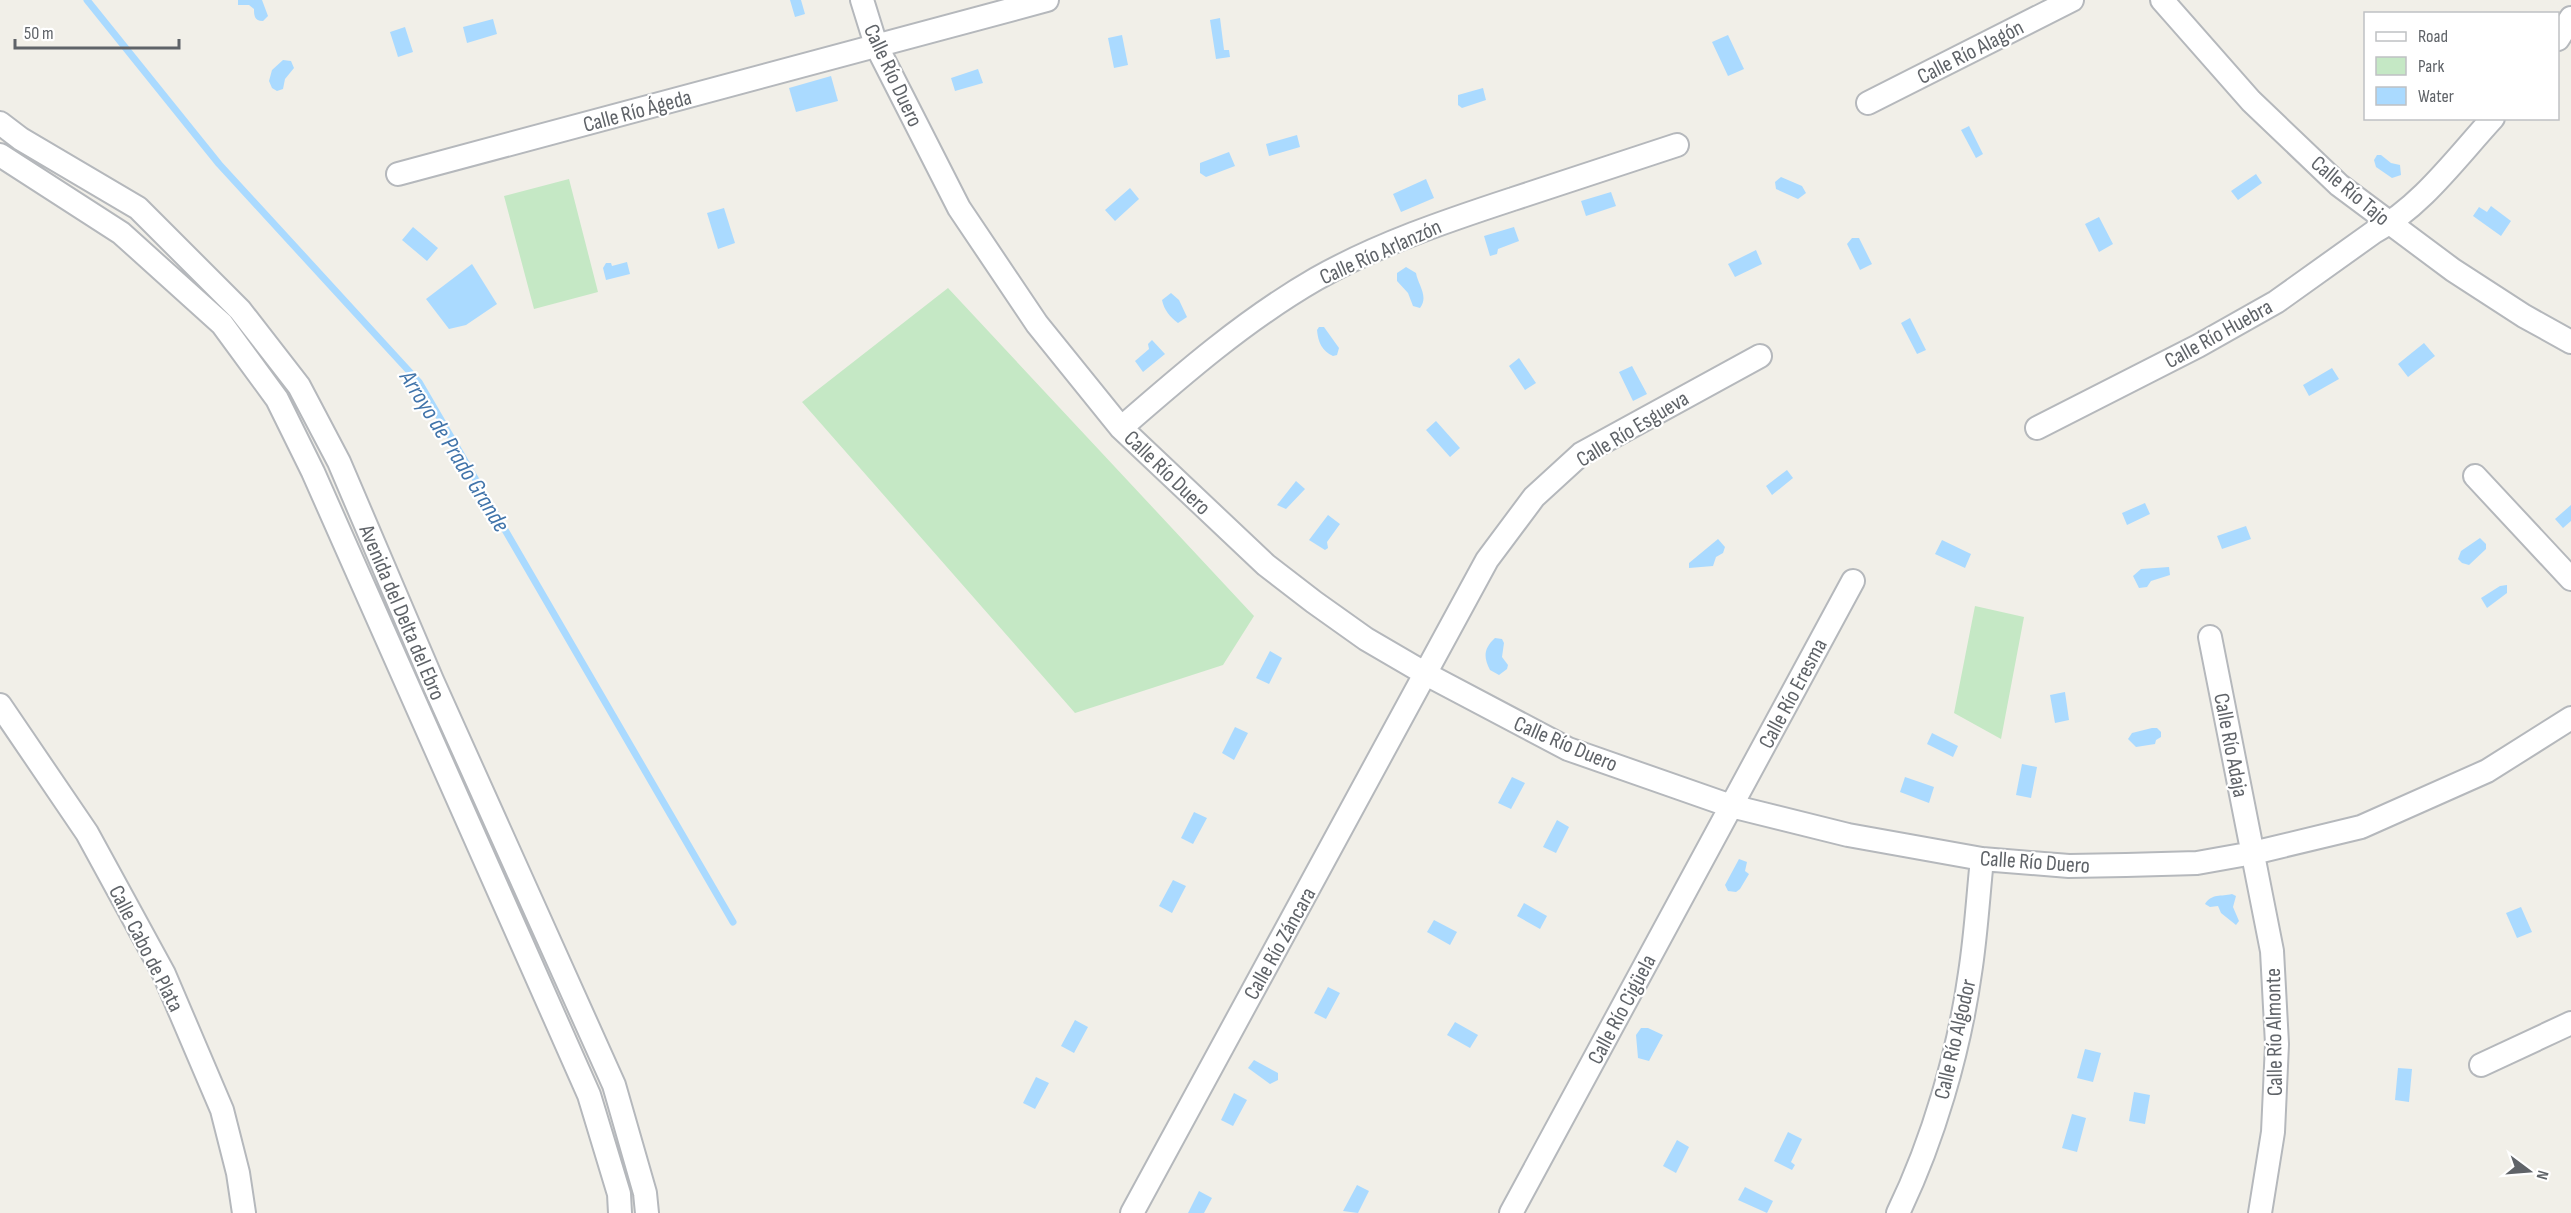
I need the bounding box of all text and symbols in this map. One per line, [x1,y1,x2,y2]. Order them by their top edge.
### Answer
scale bar [15,12,178,50]
legend [2364,12,2559,120]
street label: Calle Río Alagón [1913,14,2028,91]
street label: Calle Río Duero [857,20,928,131]
text: 50 m [24,23,54,44]
text: Road [2418,26,2448,47]
text: Park [2418,56,2444,77]
street label: Calle Río Ágeda [580,84,695,139]
text: Water [2418,86,2454,107]
street label: Calle Río Tajo [2305,150,2395,232]
street label: Calle Río Arlanzón [1316,214,1446,291]
street label: Calle Río Huebra [2160,294,2277,375]
water label: Arroyo de Prado Grande [393,364,516,537]
street label: Calle Río Esgueva [1572,385,1694,473]
street label: Calle Río Duero [1118,425,1216,521]
street label: Avenida del Delta del Ebro [352,520,451,704]
street label: Calle Río Eresma [1753,634,1834,753]
street label: Calle Río Adaja [2207,691,2254,800]
street label: Calle Río Duero [1509,710,1621,778]
street label: Calle Río Duero [1979,845,2091,880]
street label: Calle Cabo de Plata [102,881,189,1016]
street label: Calle Río Záncara [1238,883,1322,1005]
street label: Calle Río Cigüela [1582,950,1662,1069]
street label: Calle Río Almonte [2260,968,2289,1096]
street label: Calle Río Algodor [1929,977,1982,1102]
north arrow [2499,1141,2559,1201]
text: N [2532,1168,2552,1181]

